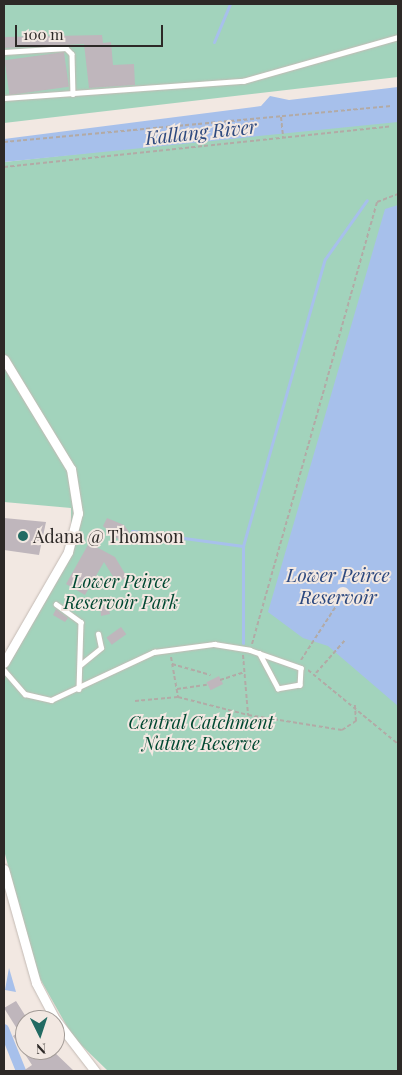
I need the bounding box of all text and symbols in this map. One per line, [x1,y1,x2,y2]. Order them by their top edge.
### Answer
scale bar [18,15,165,47]
text: 100 m [23,24,64,44]
water label: Kallang River [144,115,258,149]
place label: Adana @ Thomson [33,525,184,547]
marker: Adana @ Thomson [17,530,29,542]
water label: Lower Peirce Reservoir [286,564,390,608]
park label: Lower Peirce Reservoir Park [64,571,178,614]
park label: Central Catchment Nature Reserve [128,712,274,754]
north arrow [15,1010,65,1060]
text: N [35,1040,47,1059]

